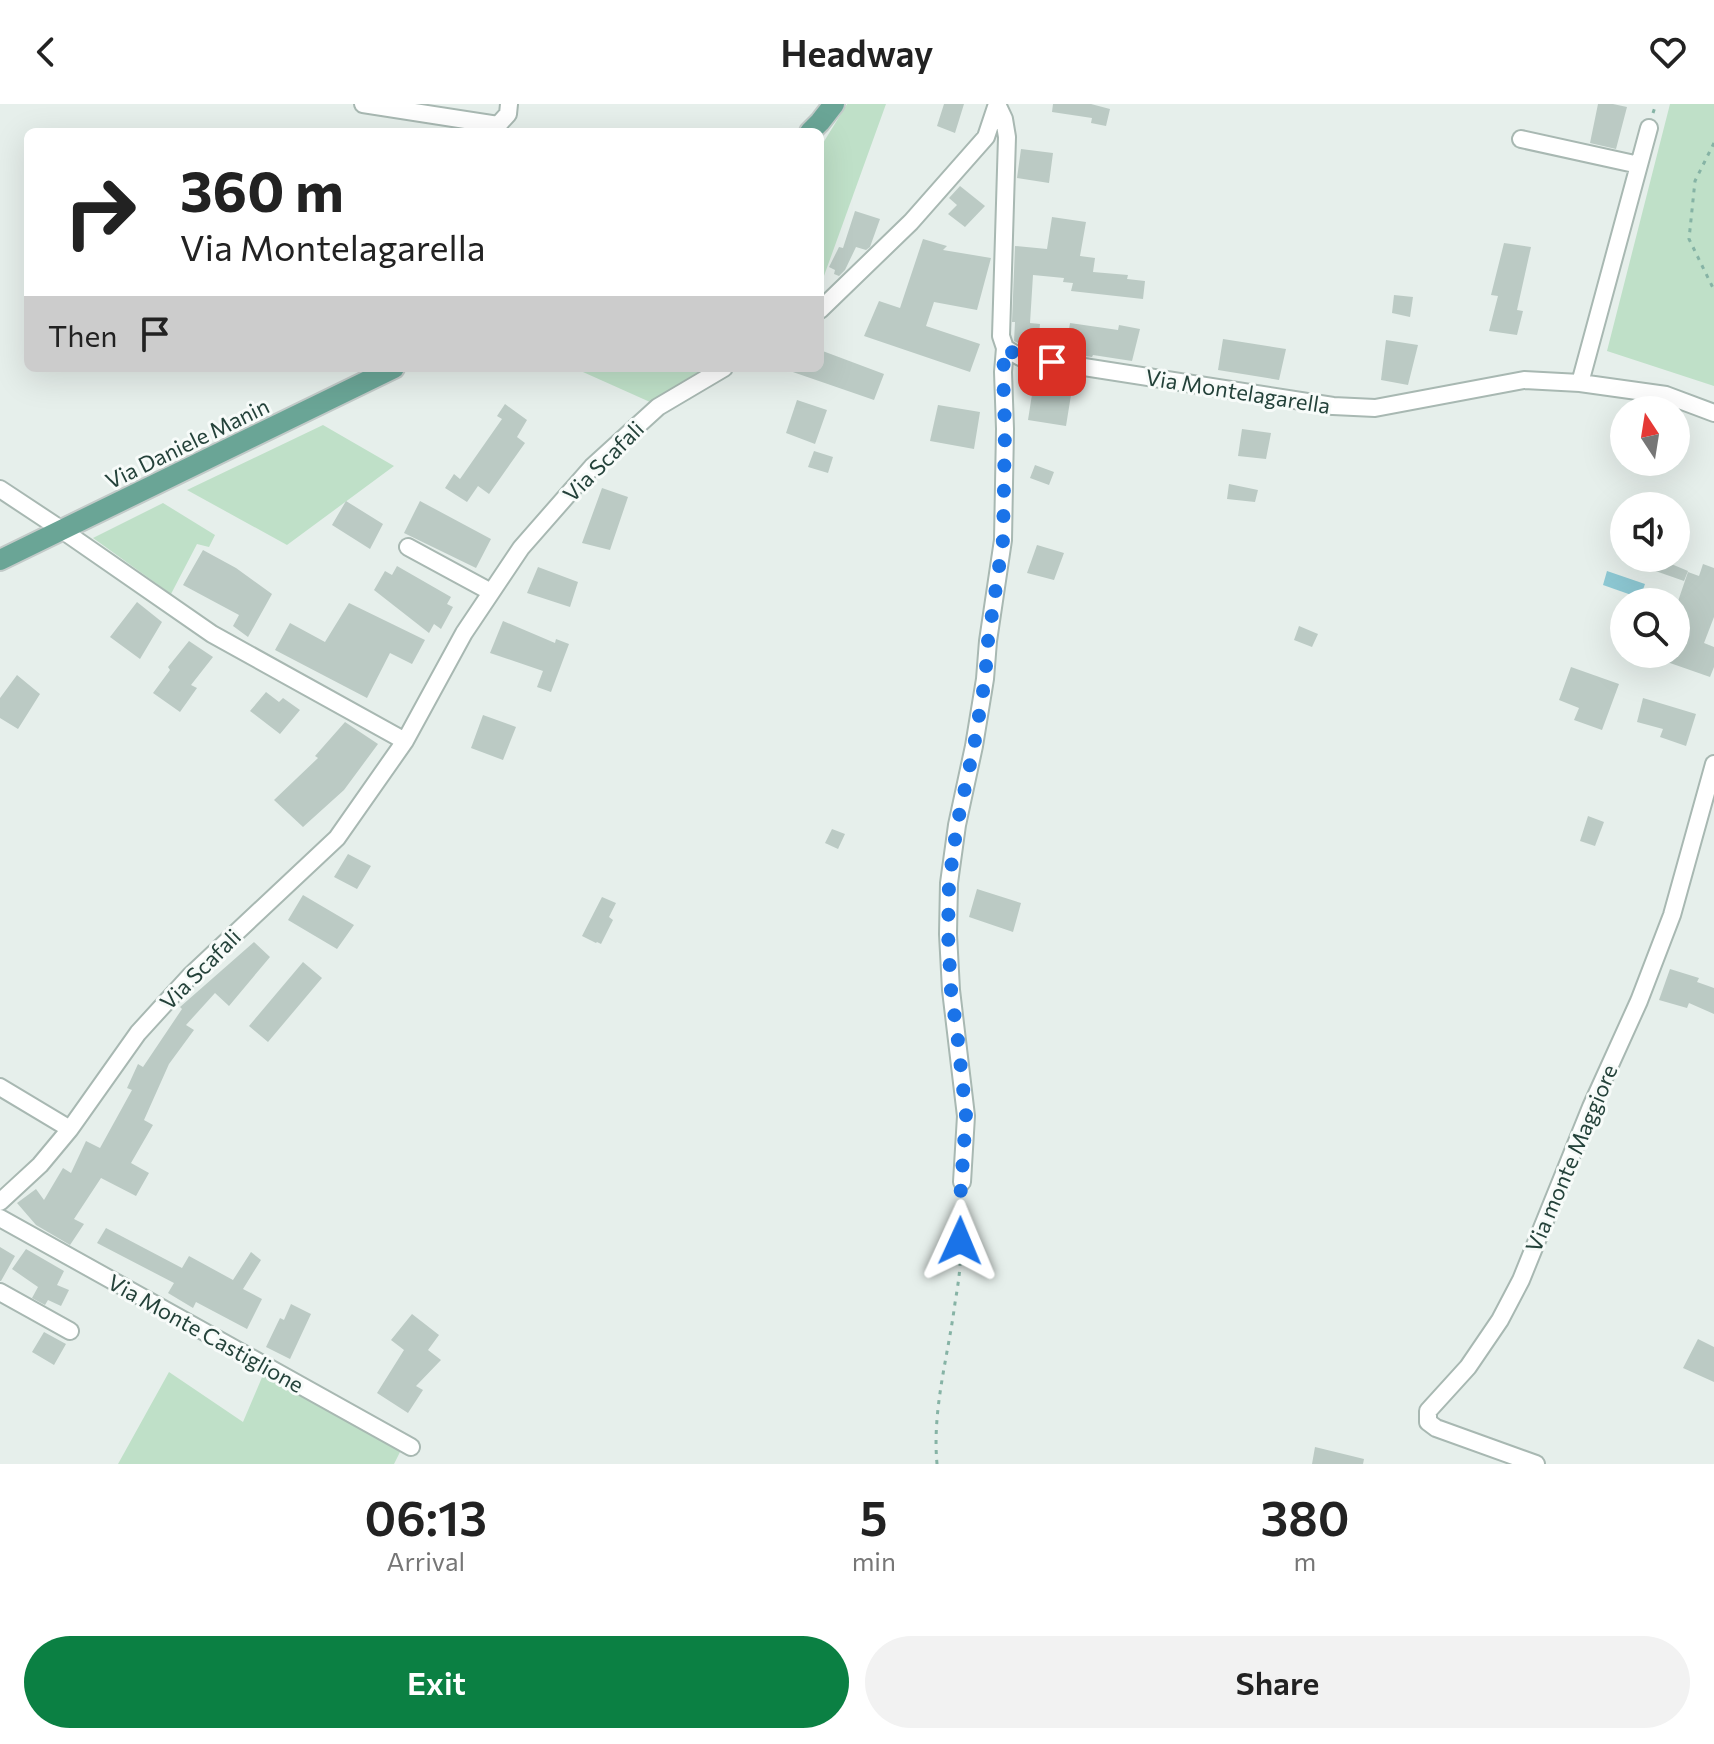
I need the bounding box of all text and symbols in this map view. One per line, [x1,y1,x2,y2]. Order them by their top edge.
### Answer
icon: back [24,30,68,74]
text: Headway [780,30,934,74]
icon: heart [1646,30,1690,74]
text: 360 m [180,155,344,224]
icon: right [48,160,152,264]
text: Via Montelagarella [180,224,486,268]
icon: arrive [133,312,177,356]
text: Then [48,316,117,353]
pin [1018,328,1086,396]
icon: arrive [1030,340,1074,384]
street label: Via Montelagarella [1144,363,1332,419]
street label: Via Daniele Manin [101,392,273,494]
north arrow [1610,396,1690,476]
map controls [1610,396,1690,668]
street label: Via Scafali [557,415,649,507]
button: sound [1610,492,1690,572]
button: search [1610,588,1690,668]
street label: Via Scafali [154,923,246,1015]
street label: Via monte Maggiore [1519,1060,1623,1256]
position arrow [918,1199,1002,1283]
street label: Via Monte Castiglione [103,1268,309,1398]
text: 06:13 [365,1487,487,1546]
text: 5 [860,1487,888,1546]
text: 380 [1260,1487,1349,1546]
text: Arrival [386,1545,465,1576]
text: min [852,1545,896,1576]
text: m [1294,1545,1316,1576]
button: Exit [24,1636,849,1728]
button: Share [865,1636,1690,1728]

